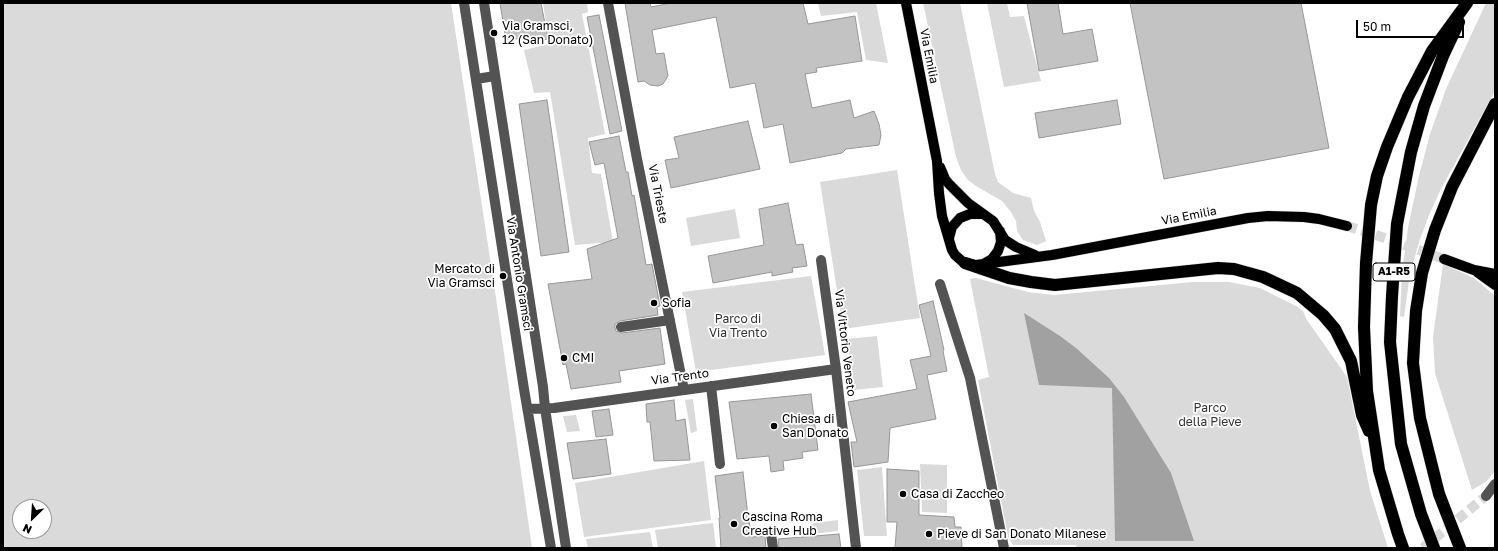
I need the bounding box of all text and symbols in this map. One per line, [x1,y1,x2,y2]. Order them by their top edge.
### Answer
scale bar [1358,12,1466,38]
place label: Via Gramsci, 12 (San Donato) [502,19,593,47]
text: 50 m [1363,19,1391,34]
street label: Via Emilia [917,27,941,85]
marker: Via Gramsci, 12 (San Donato) [489,28,499,38]
street label: Via Trieste [645,163,671,225]
street label: Via Emilia [1160,204,1218,228]
street label: Via Antonio Gramsci [503,216,535,332]
place label: Mercato di Via Gramsci [427,262,495,290]
road number: A1-R5 [1373,263,1415,281]
marker: Mercato di Via Gramsci [498,271,508,281]
street label: Via Vittorio Veneto [831,289,859,397]
place label: Sofia [662,296,691,310]
marker: Sofia [649,298,659,308]
park label: Parco di Via Trento [709,312,767,340]
place label: CMI [572,351,594,365]
marker: CMI [559,353,569,363]
street label: Via Trento [650,366,710,388]
park label: Parco della Pieve [1178,401,1242,429]
place label: Chiesa di San Donato [782,412,848,440]
marker: Chiesa di San Donato [769,421,779,431]
place label: Casa di Zaccheo [911,487,1004,501]
marker: Casa di Zaccheo [898,489,908,499]
north arrow [12,499,52,539]
place label: Cascina Roma Creative Hub [742,510,823,538]
marker: Cascina Roma Creative Hub [729,519,739,529]
text: N [21,522,34,537]
place label: Pieve di San Donato Milanese [937,527,1106,541]
marker: Pieve di San Donato Milanese [924,529,934,539]

